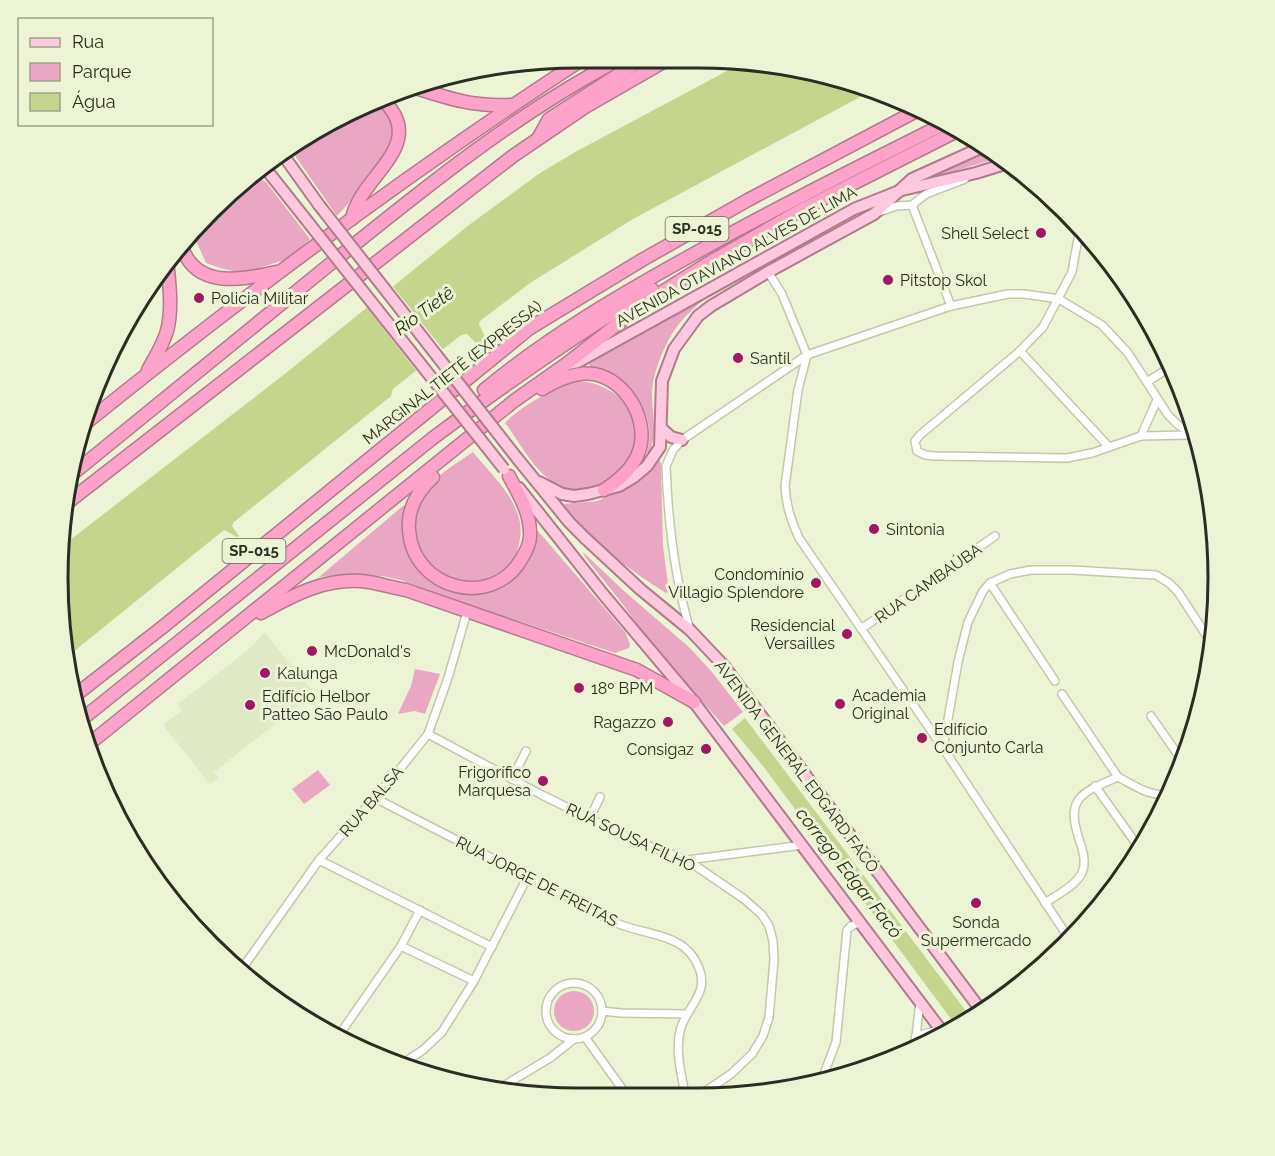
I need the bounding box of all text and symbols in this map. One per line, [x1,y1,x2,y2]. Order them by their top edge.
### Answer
legend [18,18,213,126]
text: Rua [72,31,104,52]
text: Parque [72,61,132,82]
text: Água [72,90,116,112]
street label: AVENIDA OTAVIANO ALVES DE LIMA [613,182,860,331]
road number: SP-015 [666,217,728,241]
place label: Shell Select [941,224,1030,243]
marker: Shell Select [1034,226,1048,240]
place label: Pitstop Skol [900,271,987,290]
marker: Pitstop Skol [881,273,895,287]
water label: Rio Tietê [390,282,458,339]
place label: Policia Militar [211,289,309,308]
marker: Policia Militar [192,291,206,305]
street label: MARGINAL TIETÊ (EXPRESSA) [358,296,546,448]
place label: Santil [750,349,792,368]
marker: Santil [731,351,745,365]
place label: Sintonia [886,520,945,539]
marker: Sintonia [867,522,881,536]
road number: SP-015 [222,539,286,563]
street label: RUA CAMBAÚBA [871,539,986,627]
place label: Condomínio Villagio Splendore [668,565,804,602]
marker: Condomínio Villagio Splendore [809,576,823,590]
place label: Residencial Versailles [750,616,836,653]
marker: Residencial Versailles [840,627,854,641]
place label: McDonald's [324,642,411,661]
marker: McDonald's [305,644,319,658]
street label: AVENIDA GENERAL EDGARD FACÓ [711,656,883,876]
place label: Kalunga [277,664,338,683]
marker: Kalunga [258,666,272,680]
place label: 18º BPM [591,679,653,698]
marker: 18º BPM [572,681,586,695]
place label: Academia Original [852,686,926,723]
place label: Edifício Helbor Patteo São Paulo [262,687,388,724]
marker: Academia Original [833,697,847,711]
marker: Edifício Helbor Patteo São Paulo [243,698,257,712]
place label: Ragazzo [593,713,656,732]
marker: Ragazzo [661,715,675,729]
place label: Edifício Conjunto Carla [934,720,1043,757]
marker: Edifício Conjunto Carla [915,731,929,745]
place label: Consigaz [626,740,694,759]
marker: Consigaz [699,742,713,756]
street label: RUA BALSA [336,762,407,841]
place label: Frigorífico Marquesa [458,763,531,800]
marker: Frigorífico Marquesa [536,774,550,788]
street label: RUA SOUSA FILHO [563,799,699,876]
water label: corrego Edgar Facó [792,803,907,942]
street label: RUA JORGE DE FREITAS [453,832,621,931]
marker: Sonda Supermercado [969,896,983,910]
place label: Sonda Supermercado [921,913,1031,950]

